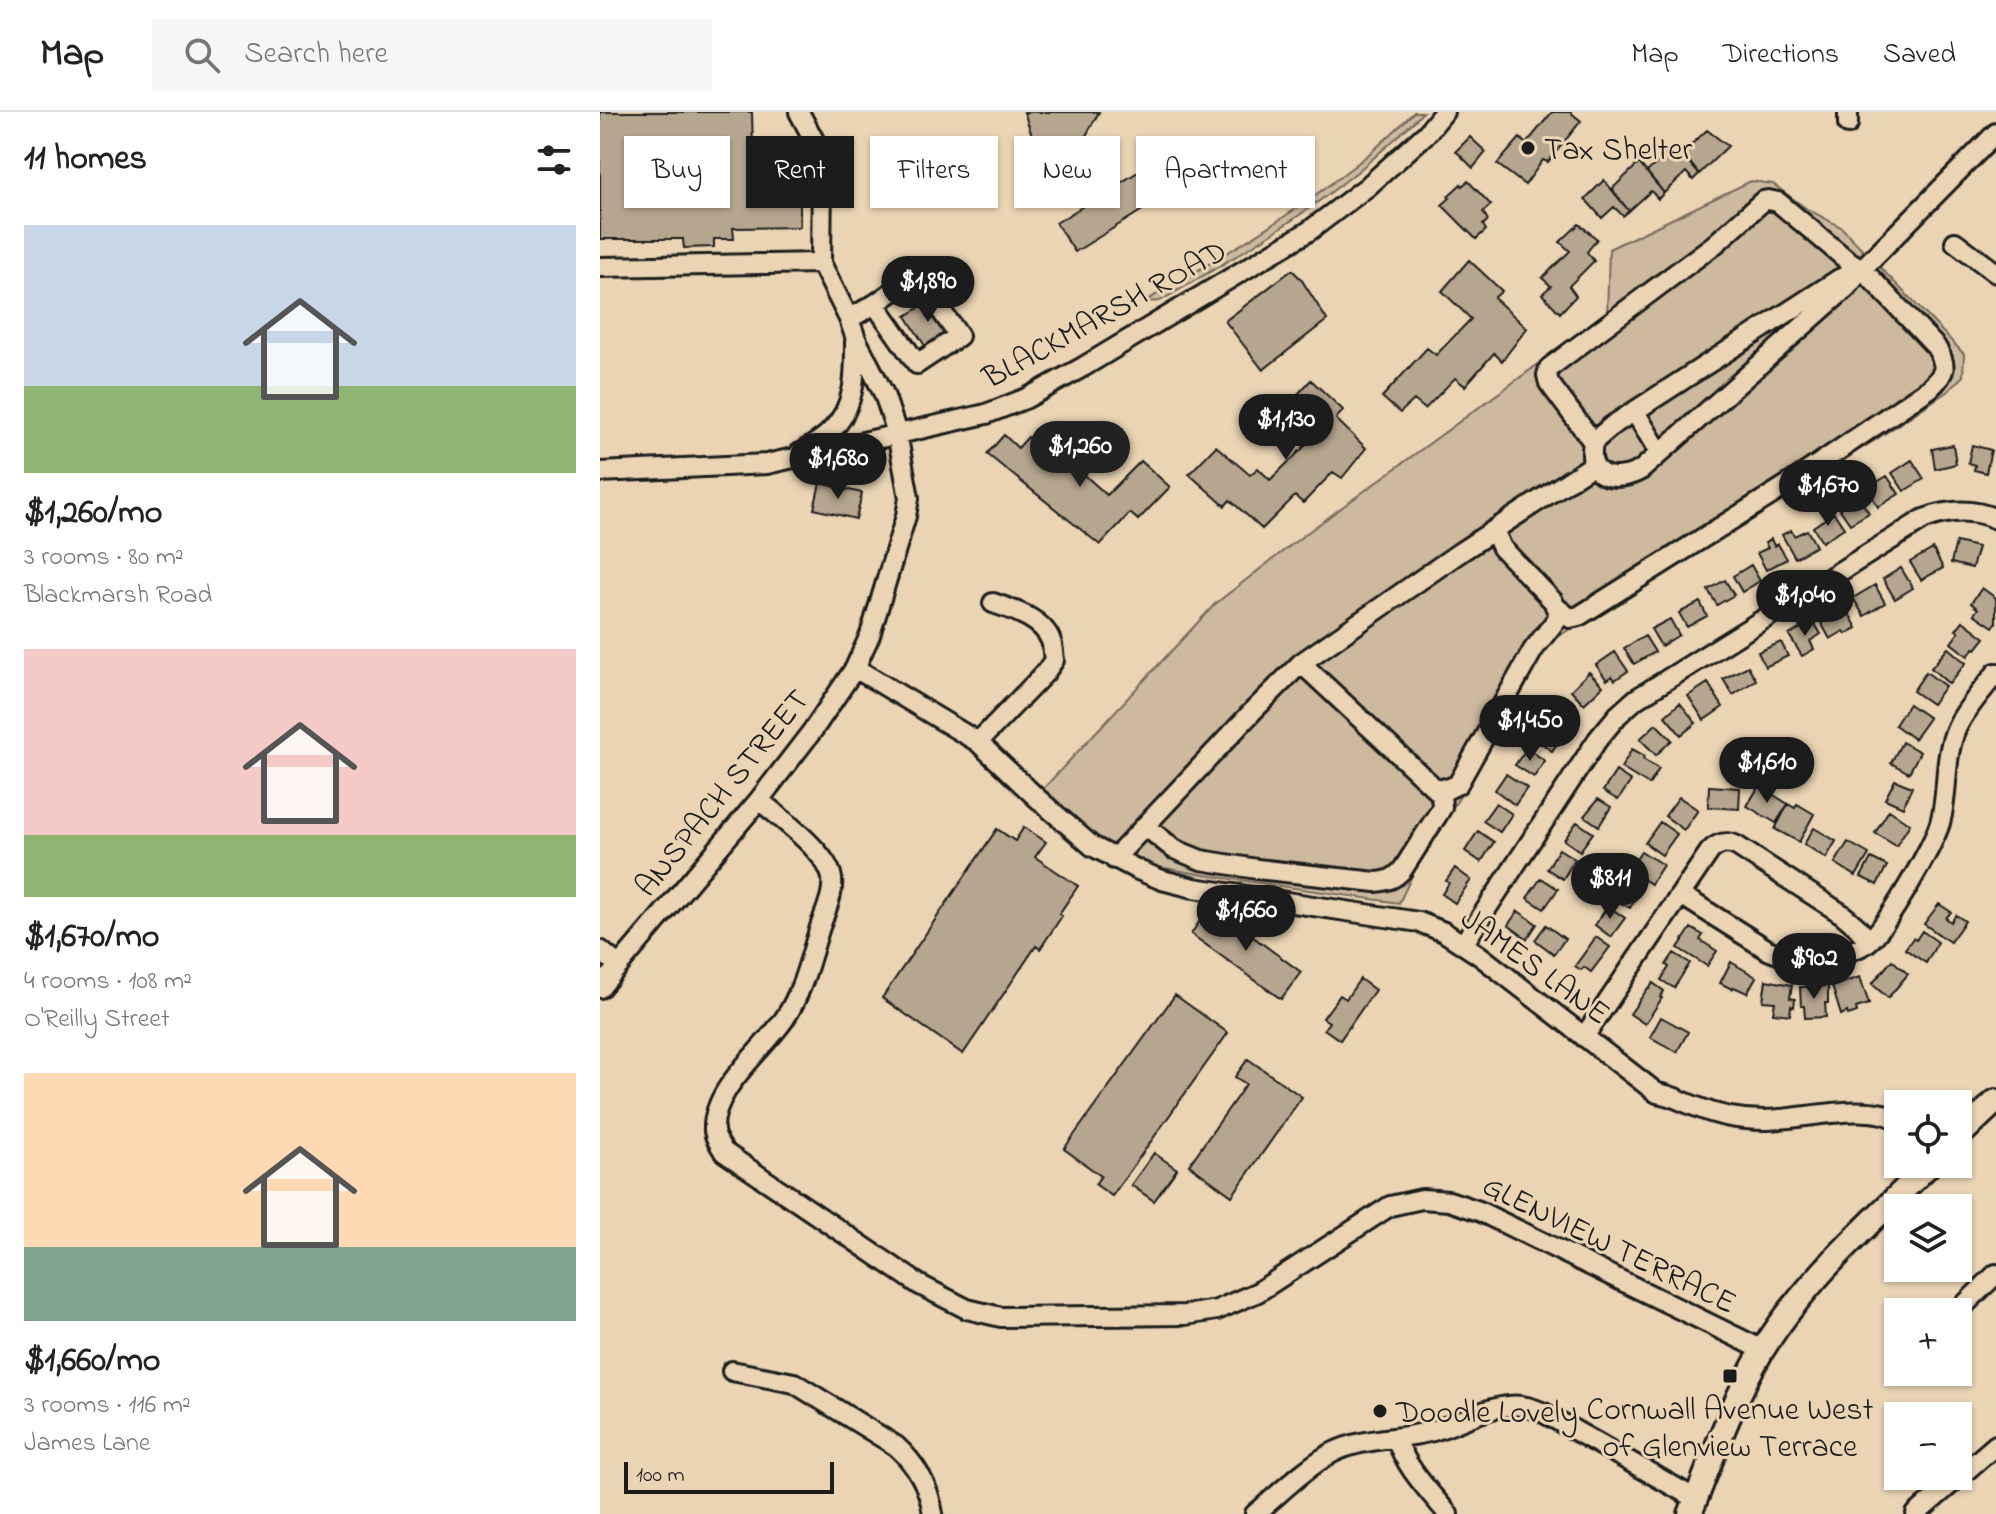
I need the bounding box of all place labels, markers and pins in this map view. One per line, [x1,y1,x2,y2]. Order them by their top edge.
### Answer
place label: Tax Shelter [1544,128,1692,175]
marker: Tax Shelter [1519,139,1537,157]
pin: $1,890 [863,256,993,324]
pin: $1,130 [1221,394,1351,462]
pin: $1,260 [1015,421,1145,489]
pin: $1,680 [773,433,903,501]
pin: $1,670 [1763,460,1893,528]
pin: $1,040 [1740,570,1870,638]
pin: $1,450 [1465,695,1595,763]
pin: $1,610 [1702,737,1832,805]
pin: $811 [1563,853,1657,921]
pin: $1,660 [1181,885,1311,953]
pin: $902 [1767,933,1861,1001]
marker: Cornwall Avenue West of Glenview Terrace [1721,1367,1739,1385]
place label: Cornwall Avenue West of Glenview Terrace [1587,1388,1874,1472]
place label: Doodle Lovely [1395,1391,1578,1438]
marker: Doodle Lovely [1371,1402,1389,1420]

